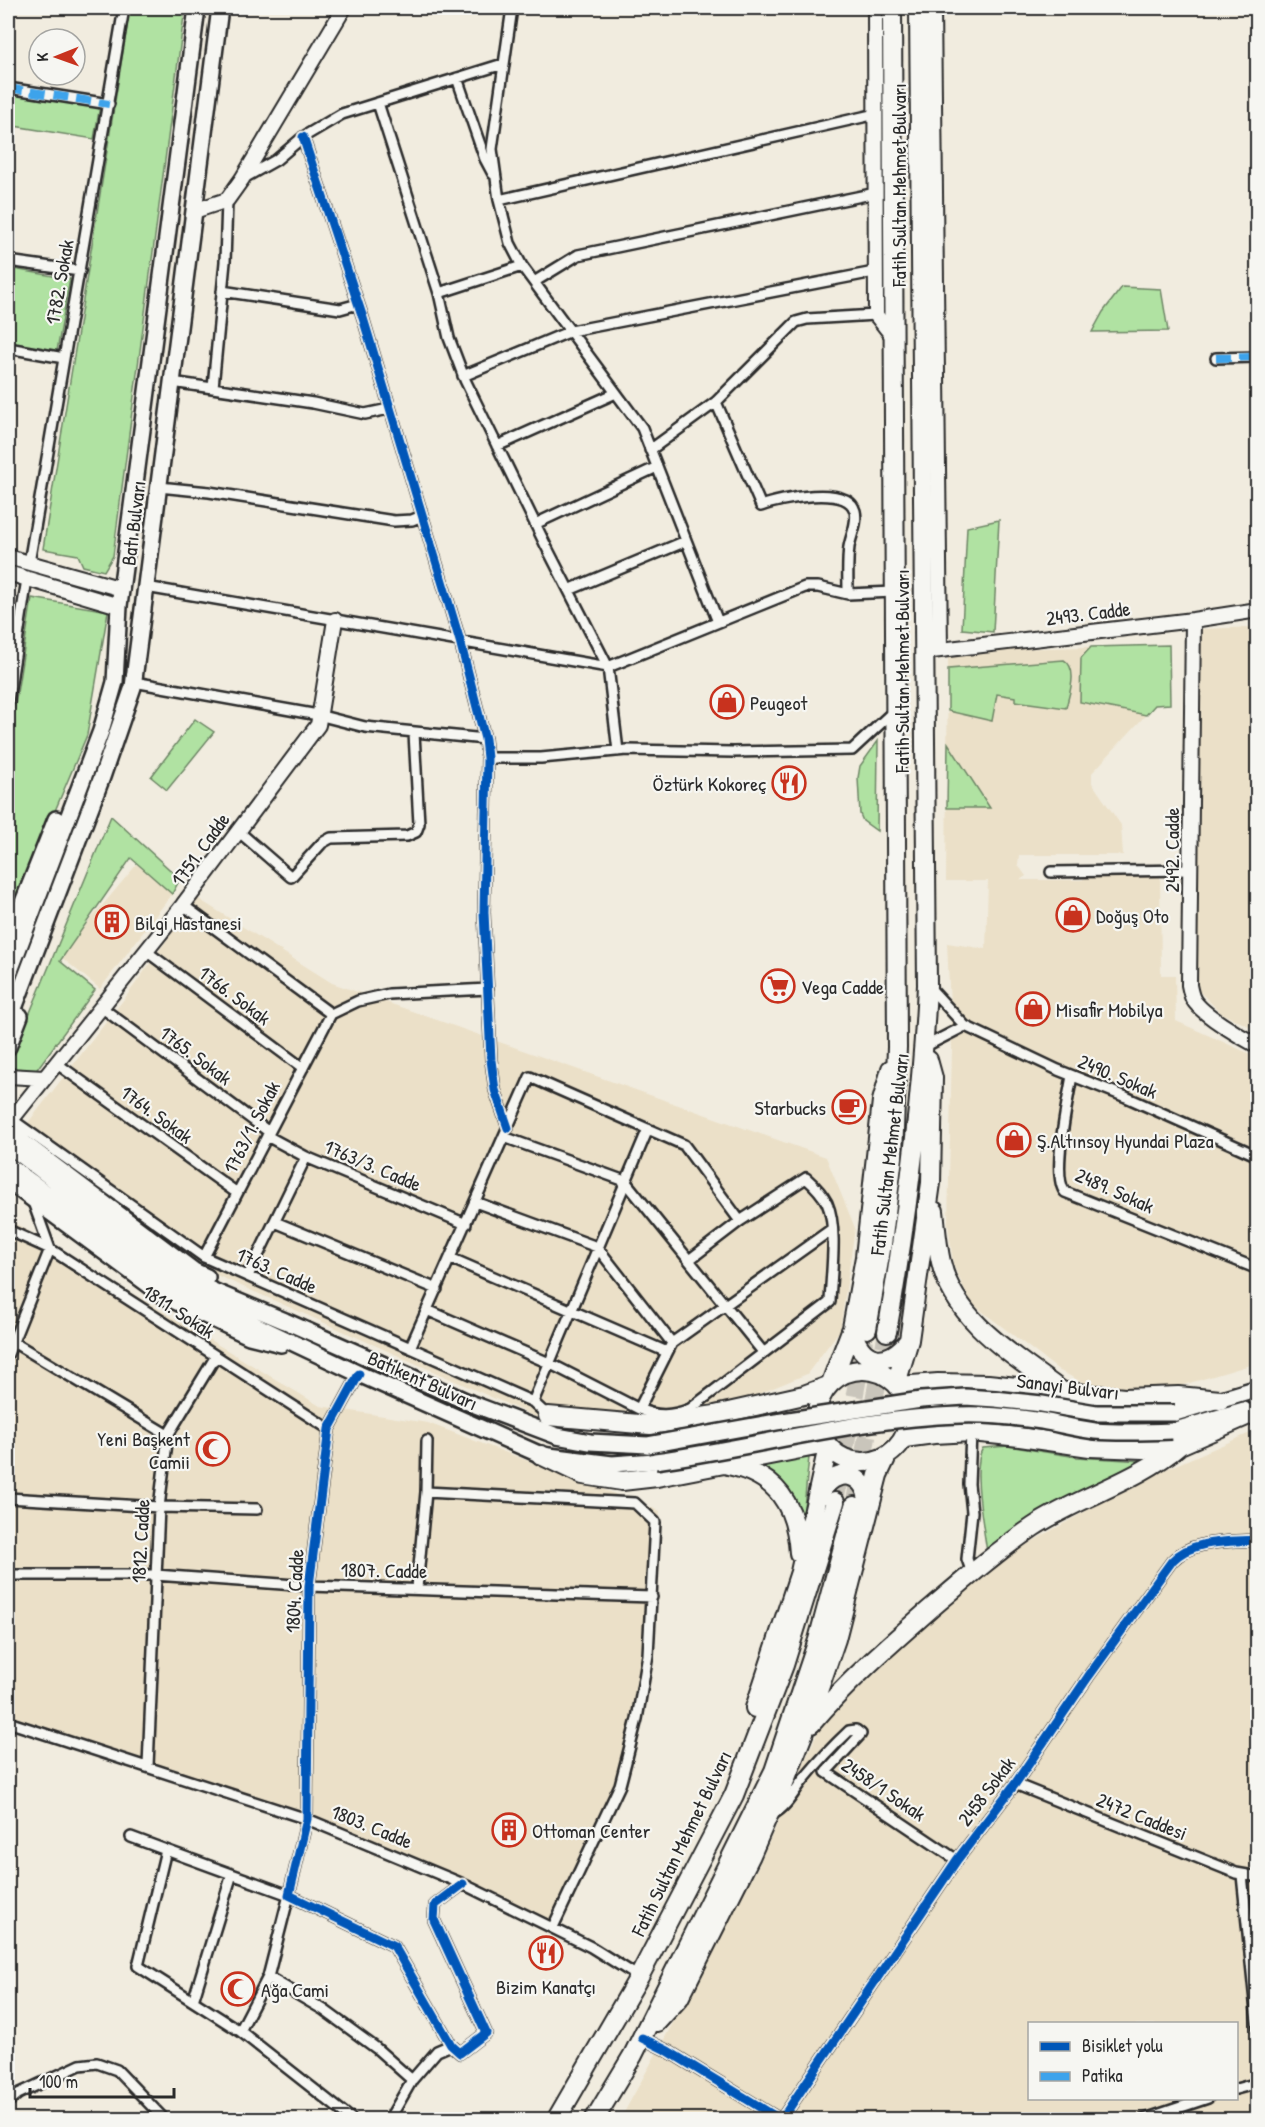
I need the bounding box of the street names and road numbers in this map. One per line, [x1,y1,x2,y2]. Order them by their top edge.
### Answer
street label: Fatih Sultan Mehmet Bulvarı [885,83,912,288]
street label: 1782. Sokak [38,237,80,327]
street label: Batı Bulvarı [114,479,152,567]
street label: Fatih Sultan Mehmet Bulvarı [888,569,915,774]
street label: 2493. Cadde [1044,594,1132,632]
street label: 1751. Cadde [164,807,236,891]
street label: 2492. Cadde [1158,808,1185,892]
street label: 1766. Sokak [193,959,277,1031]
street label: 1765. Sokak [154,1019,238,1091]
street label: 2490. Sokak [1074,1047,1162,1105]
street label: Fatih Sultan Mehmet Bulvarı [863,1051,915,1258]
street label: 1763/1. Sokak [216,1076,286,1178]
street label: 1764. Sokak [115,1079,199,1149]
street label: 1763/3. Cadde [320,1132,426,1198]
street label: 2489. Sokak [1071,1161,1159,1219]
street label: 1763. Cadde [233,1240,322,1300]
street label: 1811. Sokak [138,1278,220,1344]
street label: Batıkent Bulvarı [364,1344,482,1416]
street label: Sanayi Bulvarı [1015,1366,1121,1406]
street label: 1812. Cadde [124,1498,156,1584]
street label: 1804. Cadde [278,1549,310,1633]
street label: 1807. Cadde [341,1556,427,1584]
street label: Fatih Sultan Mehmet Bulvarı [624,1746,738,1941]
street label: 2458/1 Sokak [837,1751,931,1827]
street label: 2458 Sokak [951,1751,1021,1831]
street label: 2472 Caddesi [1093,1786,1191,1846]
street label: 1803. Cadde [327,1798,417,1854]

